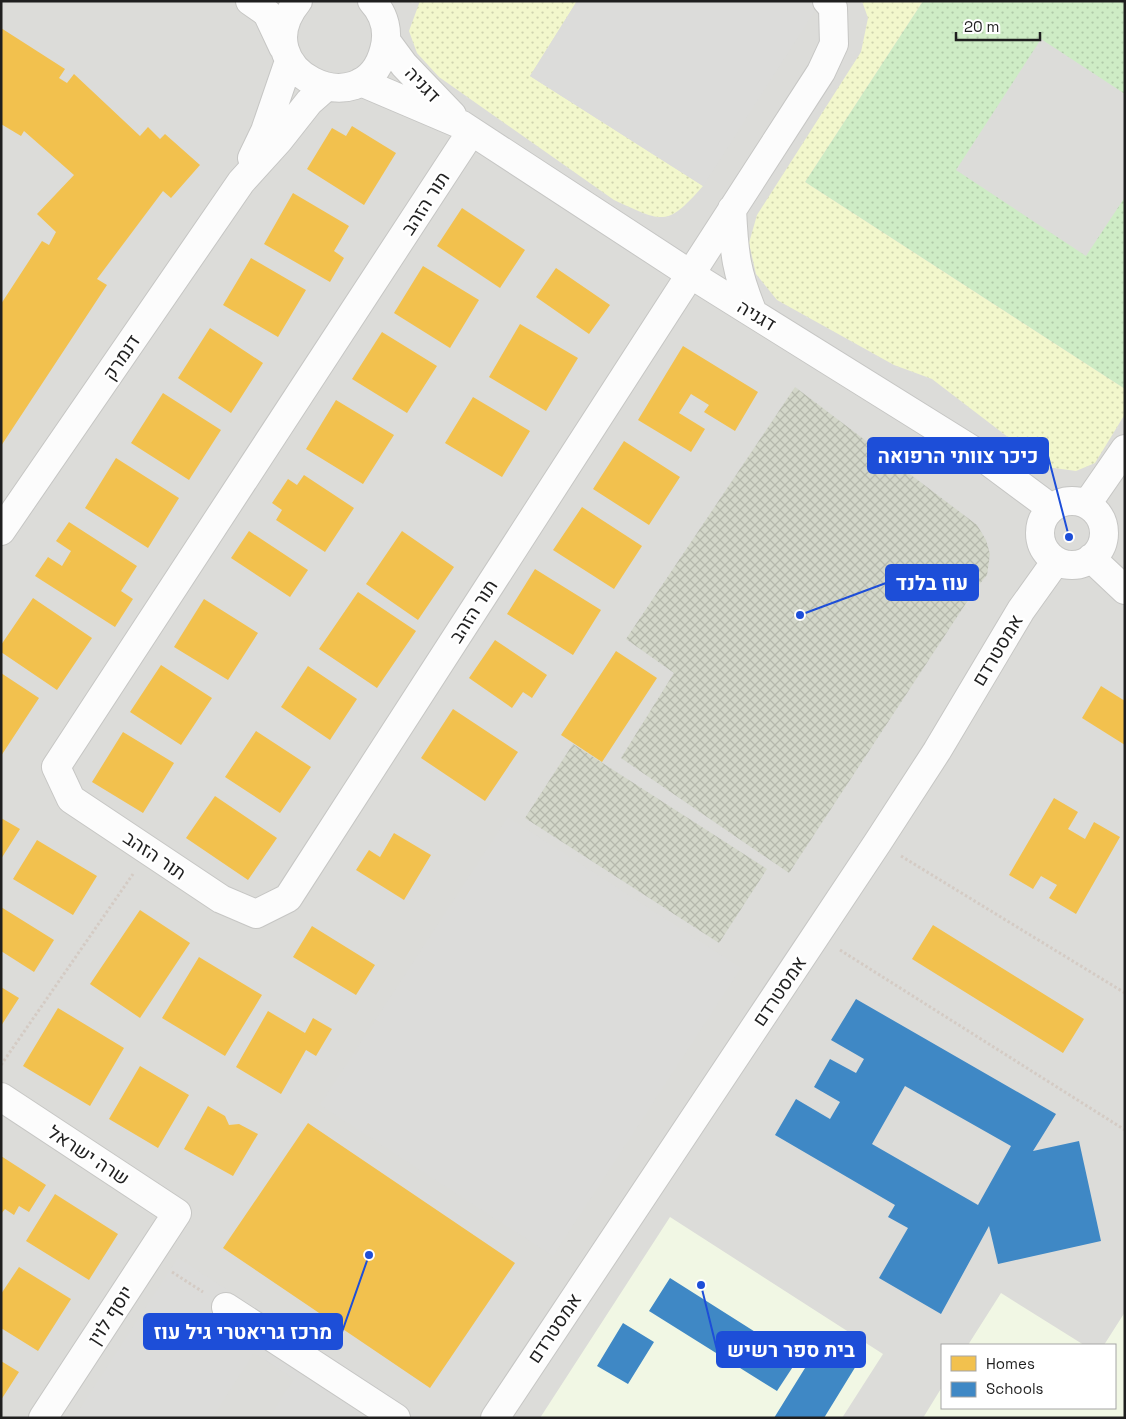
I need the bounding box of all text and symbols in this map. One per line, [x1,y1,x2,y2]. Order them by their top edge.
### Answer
scale bar [956,10,1040,42]
text: 20 m [964,17,999,36]
street label: דגניה [399,61,446,108]
street label: תור הזהב [396,167,455,240]
street label: דגניה [733,294,781,337]
street label: דנמרק [97,329,146,385]
callout: כיכר צוותי הרפואה [868,438,1048,473]
text: כיכר צוותי הרפואה [878,443,1038,469]
callout: עוז בלנד [886,565,978,600]
text: עוז בלנד [896,570,968,596]
street label: תור הזהב [444,575,503,648]
street label: אמסטרדם [966,610,1029,691]
street label: תור הזהב [118,825,191,886]
street label: אמסטרדם [747,951,812,1031]
street label: שרה ישראל [43,1120,134,1191]
street label: יוסף לוין [82,1281,139,1350]
street label: אמסטרדם [522,1288,587,1368]
callout: מרכז גריאטרי גיל עוז [144,1314,342,1349]
text: מרכז גריאטרי גיל עוז [154,1319,332,1345]
callout: בית ספר רשיש [717,1332,865,1367]
text: בית ספר רשיש [727,1337,855,1363]
legend [941,1344,1116,1409]
text: Homes [986,1354,1035,1373]
text: Schools [986,1379,1044,1398]

